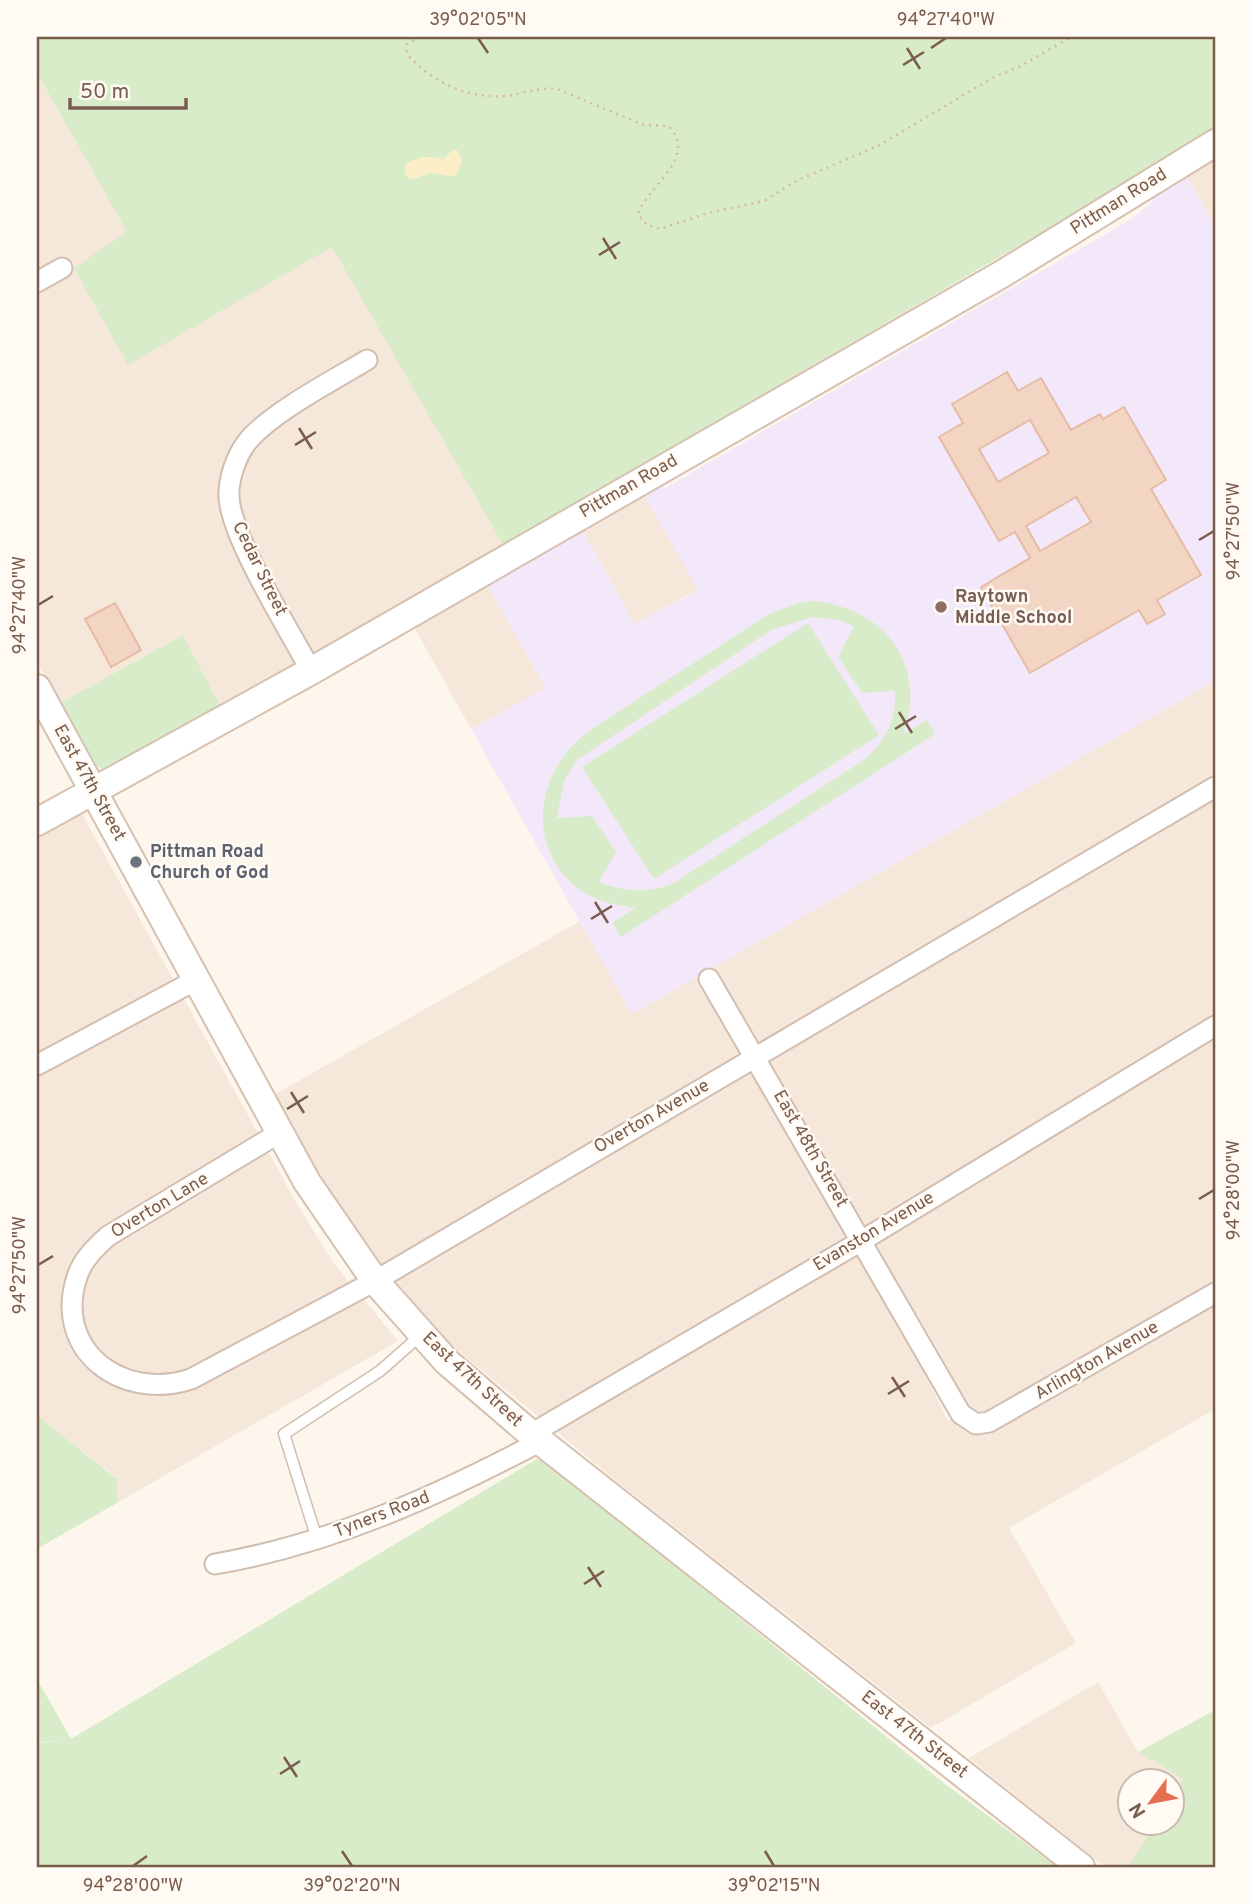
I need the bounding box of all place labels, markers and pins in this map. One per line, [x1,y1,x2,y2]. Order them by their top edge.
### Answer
place label: Raytown Middle School [955,586,1072,630]
marker: Raytown Middle School [933,599,949,615]
place label: Pittman Road Church of God [150,841,269,885]
marker: Pittman Road Church of God [128,854,144,870]

